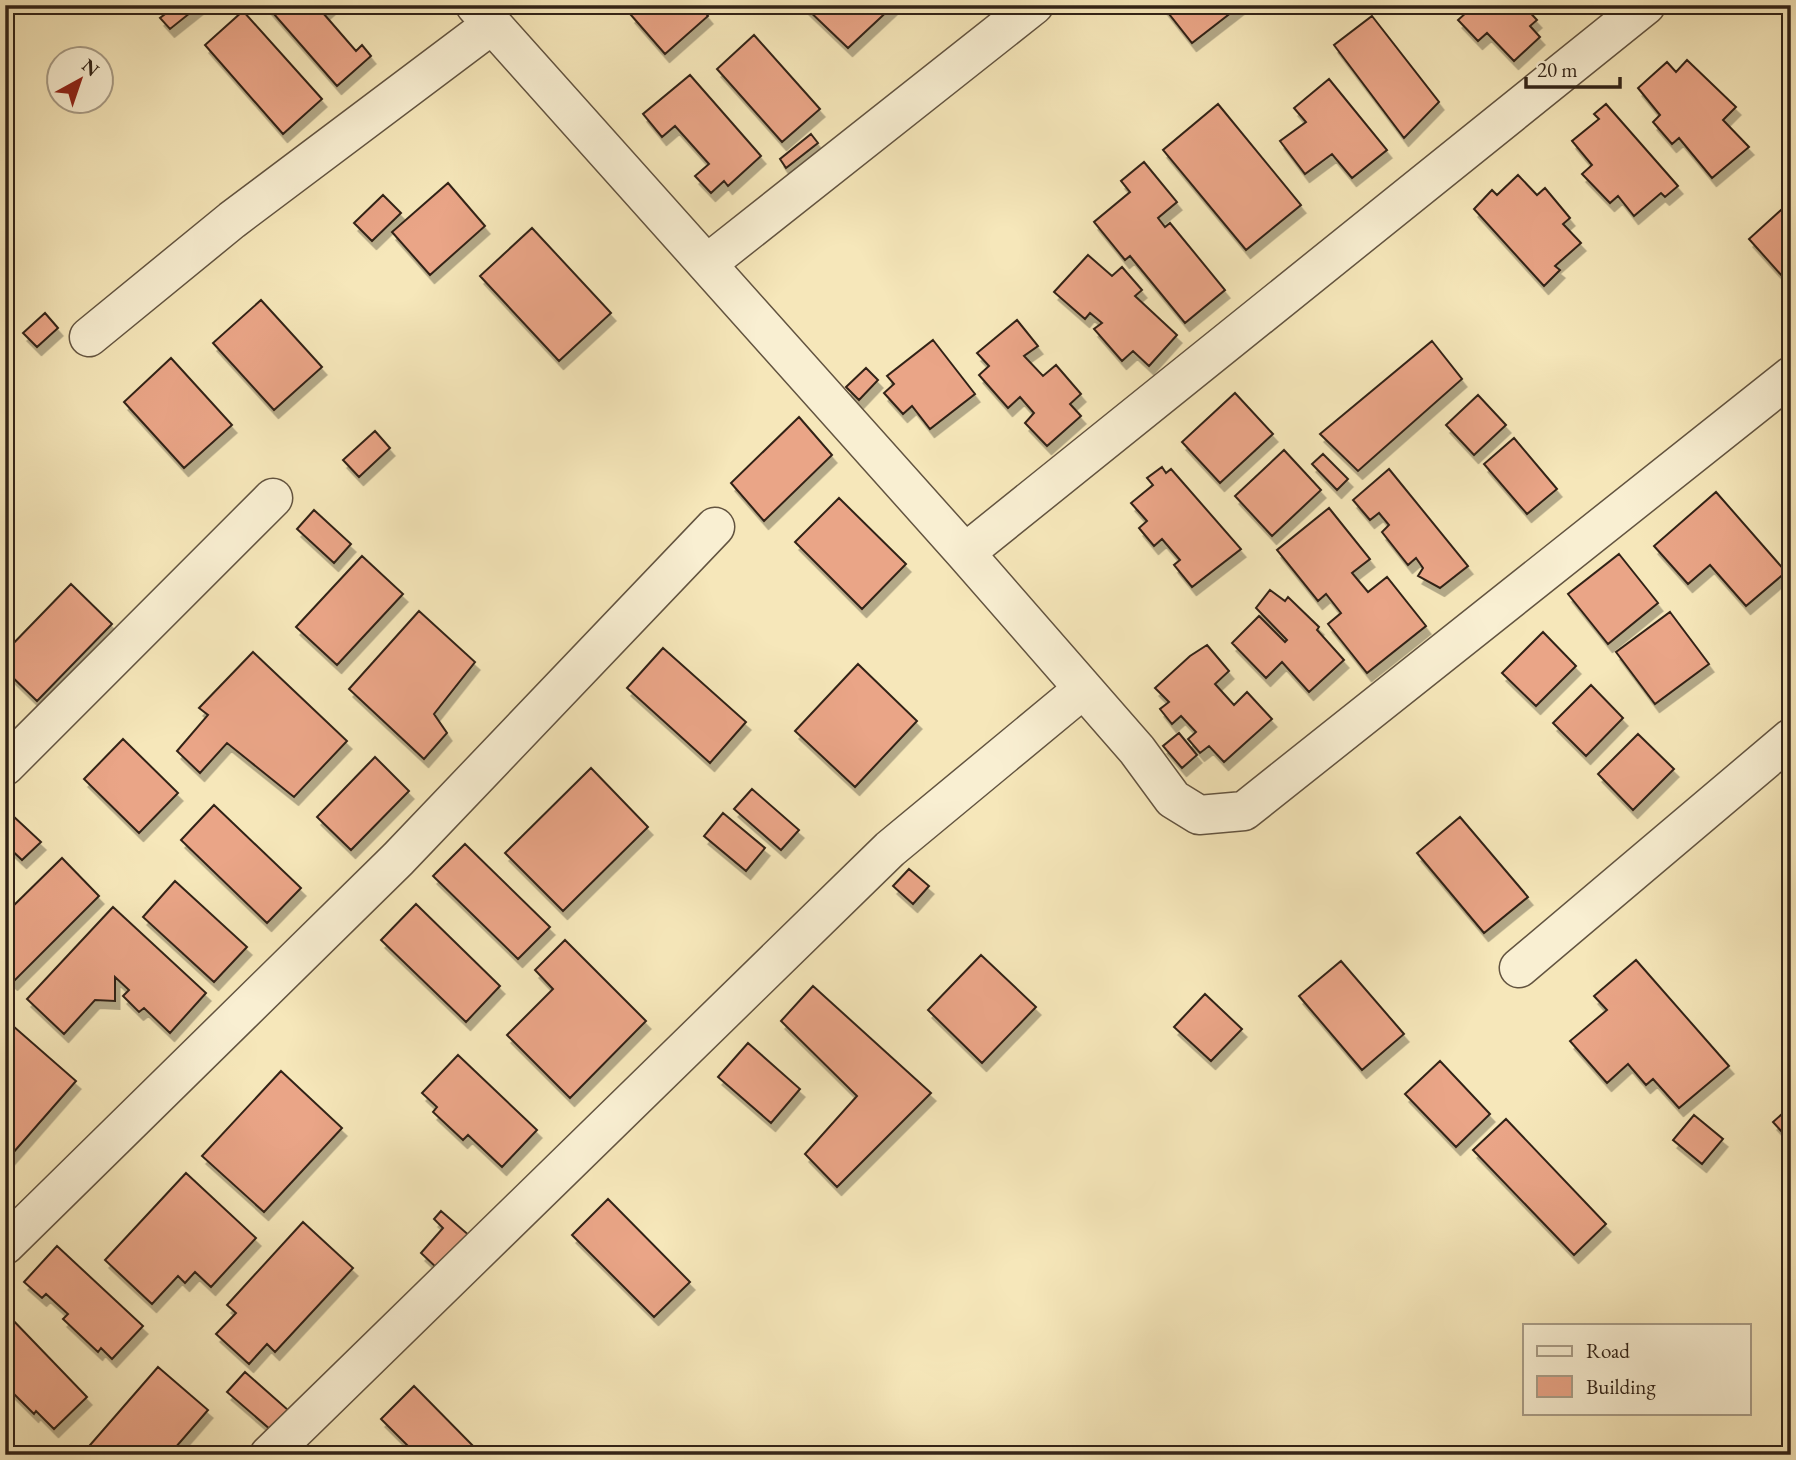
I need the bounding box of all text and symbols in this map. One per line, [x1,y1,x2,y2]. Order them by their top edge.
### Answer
north arrow [46,46,116,116]
scale bar [1526,46,1621,90]
text: N [77,53,105,82]
text: 20 m [1537,56,1578,83]
legend [1523,1324,1750,1414]
text: Road [1586,1337,1630,1364]
text: Building [1586,1373,1656,1400]

